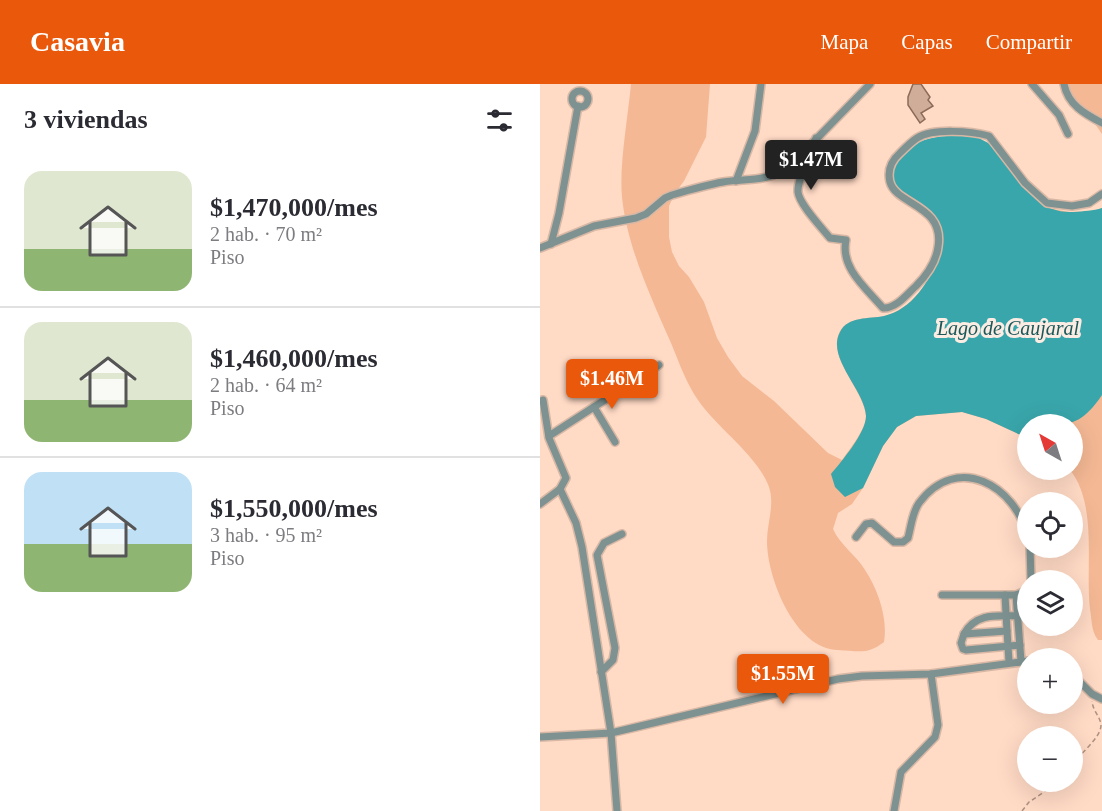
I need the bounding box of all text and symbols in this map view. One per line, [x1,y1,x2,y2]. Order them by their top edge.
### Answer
text: Casavia [30,26,125,57]
text: Mapa [821,30,868,54]
text: Capas [901,30,953,54]
text: Compartir [986,30,1072,54]
icon: filters [483,104,516,137]
text: 3 viviendas [24,105,148,134]
pin: $1.47M [762,140,860,191]
text: $1.47M [779,148,843,170]
text: $1,470,000/mes [210,193,378,222]
icon: home [72,195,144,267]
text: 2 hab. · 70 m² [210,223,322,245]
text: Piso [210,246,244,268]
water label: Lago de Caujaral [936,317,1080,340]
text: $1,460,000/mes [210,344,378,373]
icon: home [72,346,144,418]
pin: $1.46M [563,359,661,410]
text: $1.46M [580,367,644,389]
text: 2 hab. · 64 m² [210,374,322,396]
text: Piso [210,397,244,419]
north arrow [1017,414,1083,480]
map controls [1017,414,1083,792]
button: locate [1017,492,1083,558]
text: $1,550,000/mes [210,494,378,523]
icon: home [72,496,144,568]
text: 3 hab. · 95 m² [210,524,322,546]
text: Piso [210,547,244,569]
button: layers [1017,570,1083,636]
button: + [1017,648,1083,714]
pin: $1.55M [734,654,832,705]
text: $1.55M [751,662,815,684]
button: − [1017,726,1083,792]

